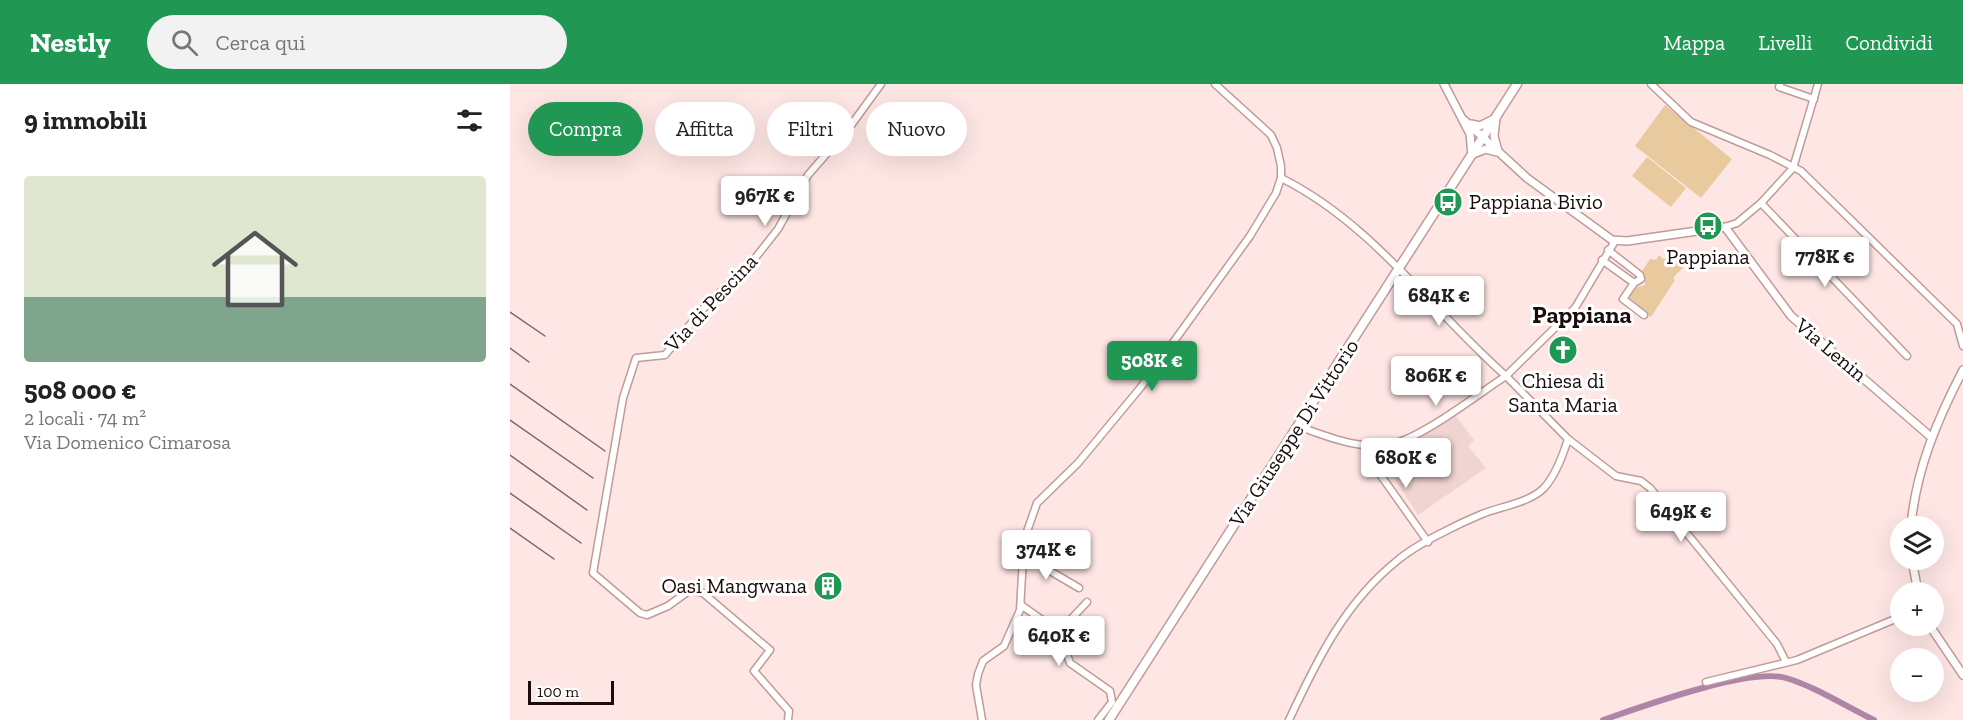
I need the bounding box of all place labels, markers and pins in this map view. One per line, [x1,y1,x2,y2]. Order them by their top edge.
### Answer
pin: 967K € [716,176,814,227]
bus stop icon: Pappiana Bivio [1432,186,1464,218]
place label: Pappiana Bivio [1469,189,1603,214]
bus stop icon: Pappiana [1692,210,1724,242]
pin: 778K € [1776,237,1874,288]
place label: Pappiana [1666,244,1750,269]
pin: 684K € [1390,276,1488,327]
church icon: Chiesa di Santa Maria [1547,334,1579,366]
pin: 508K € [1103,341,1201,392]
pin: 806K € [1387,356,1485,407]
place label: Chiesa di Santa Maria [1508,368,1618,417]
pin: 680K € [1357,438,1455,489]
pin: 649K € [1632,492,1730,543]
pin: 374K € [997,530,1095,581]
building icon: Oasi Mangwana [812,570,844,602]
place label: Oasi Mangwana [661,573,807,598]
pin: 640K € [1010,616,1108,667]

